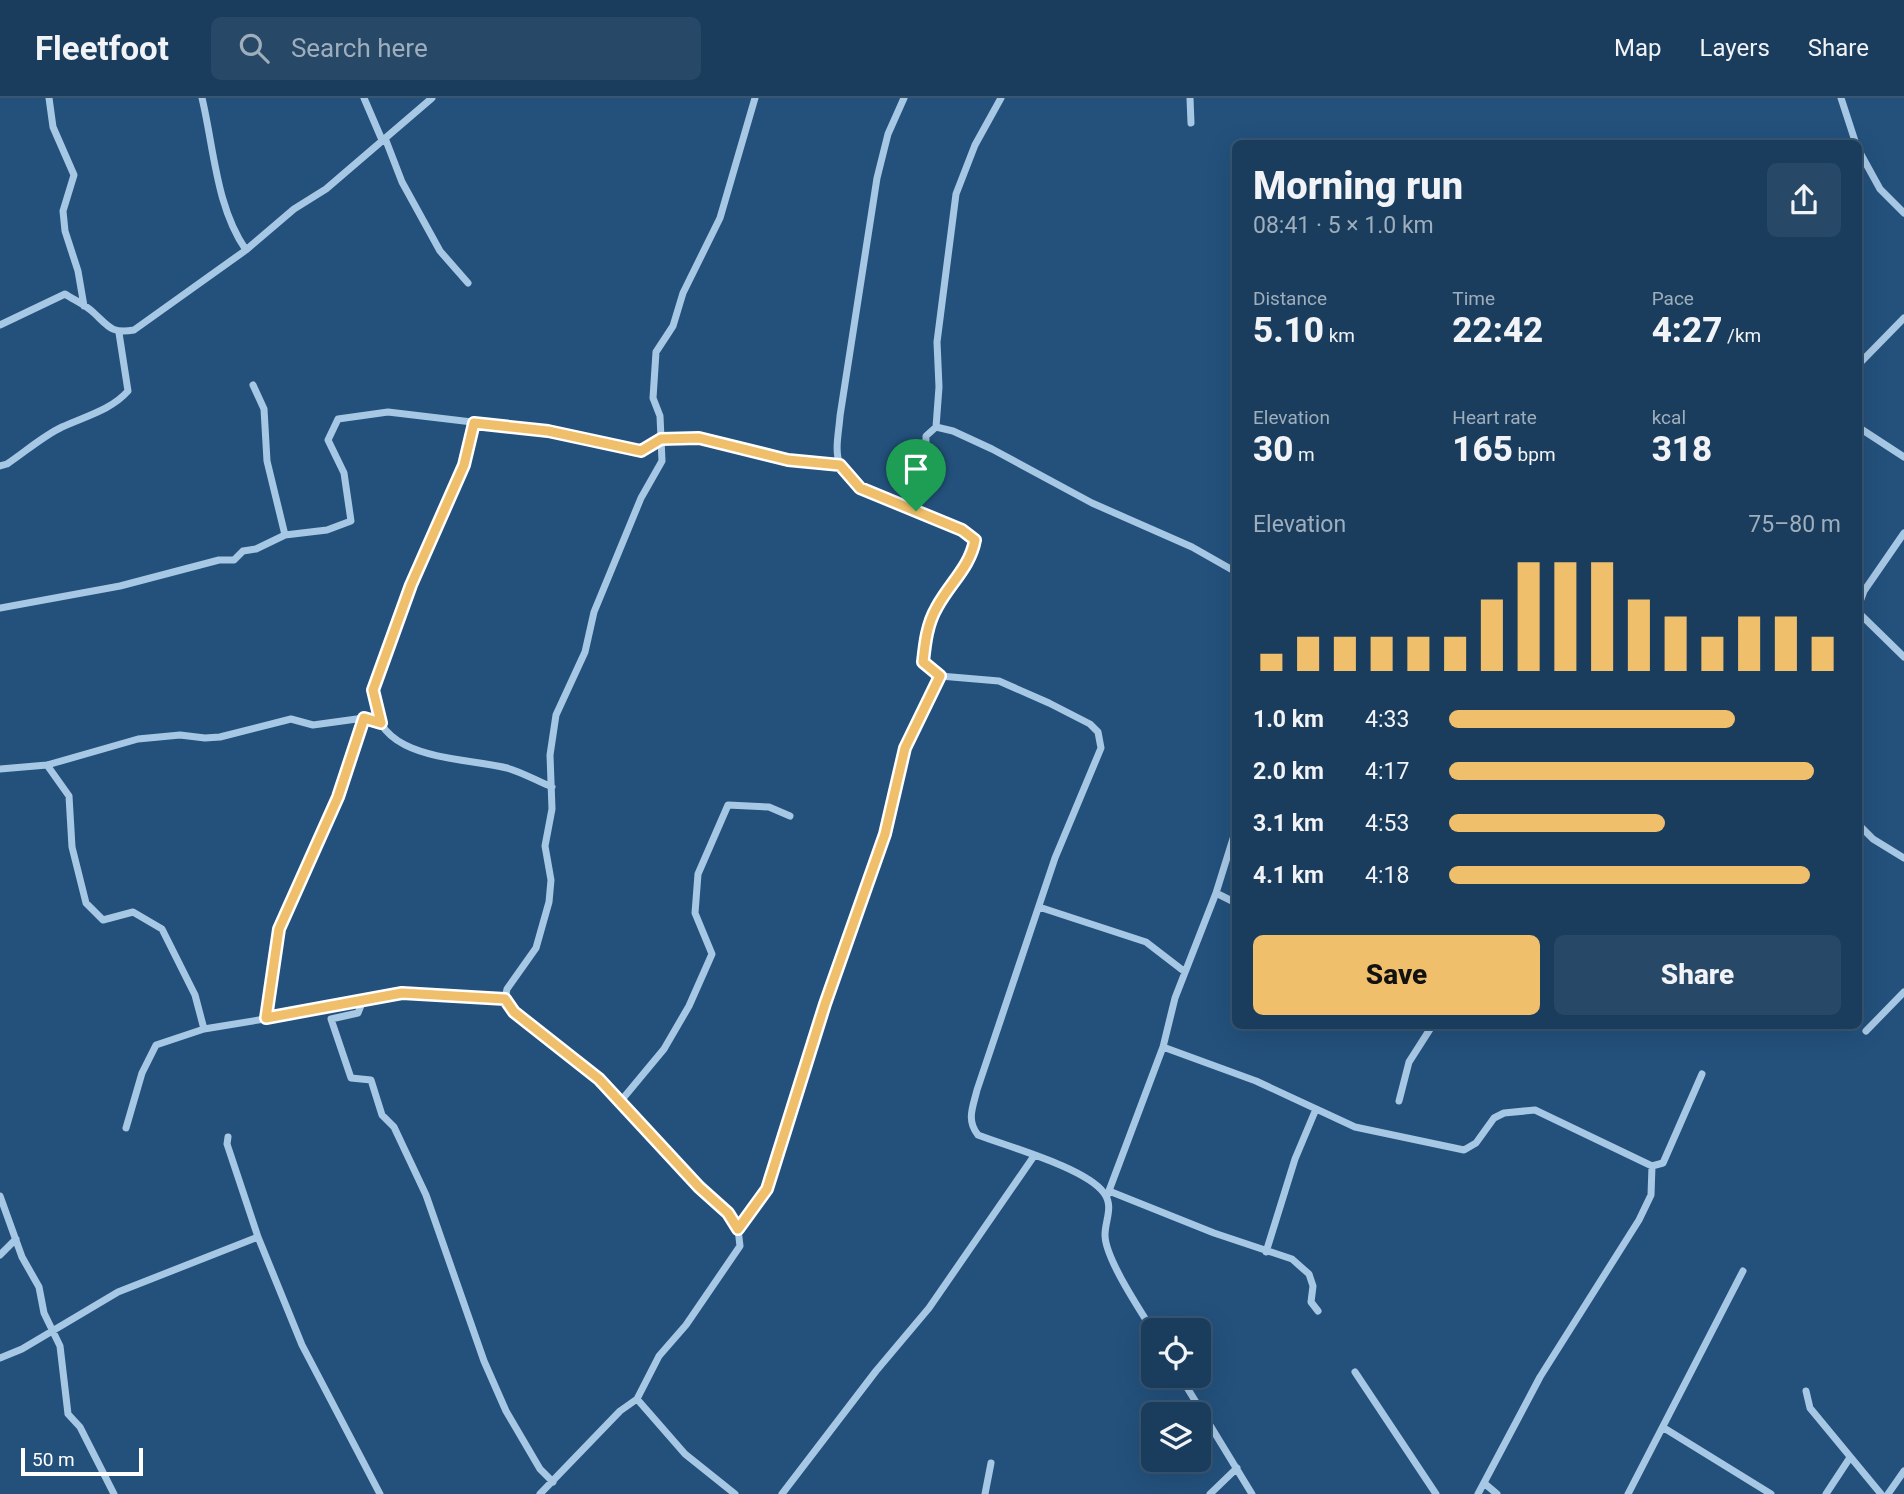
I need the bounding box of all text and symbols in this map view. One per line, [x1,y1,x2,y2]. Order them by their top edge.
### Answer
search box [211,17,701,80]
text: Fleetfoot [35,29,169,68]
icon: search [235,29,273,67]
text: Search here [291,33,428,63]
text: Map [1614,34,1662,62]
text: Layers [1700,34,1770,62]
text: Share [1808,34,1869,62]
button: share [1767,163,1841,237]
text: Morning run [1253,164,1463,208]
text: 08:41 · 5 × 1.0 km [1253,212,1434,239]
text: Distance [1253,287,1327,310]
text: Time [1452,287,1495,310]
text: Pace [1652,287,1694,310]
text: 5.10 [1253,310,1324,351]
text: 22:42 [1452,310,1543,351]
text: 4:27 [1652,310,1722,351]
text: km [1324,324,1355,347]
text: /km [1722,324,1761,347]
text: Elevation [1253,406,1330,429]
text: Heart rate [1452,406,1537,429]
text: kcal [1652,406,1686,429]
text: 30 [1253,429,1293,470]
text: 165 [1452,429,1513,470]
text: 318 [1652,429,1712,470]
pin [886,439,946,511]
text: m [1293,443,1315,466]
text: bpm [1513,443,1556,466]
icon: arrive [897,450,935,488]
text: Elevation [1253,511,1346,538]
text: 75–80 m [1748,511,1841,538]
text: 1.0 km [1253,706,1324,733]
text: 4:33 [1365,706,1409,733]
text: 2.0 km [1253,758,1324,785]
text: 4:17 [1365,758,1409,785]
text: 3.1 km [1253,810,1324,837]
text: 4:53 [1365,810,1409,837]
text: 4.1 km [1253,862,1324,889]
text: 4:18 [1365,862,1409,889]
button: Save [1253,935,1540,1015]
button: Share [1554,935,1841,1015]
map controls [1141,1318,1211,1472]
button: locate [1141,1318,1211,1388]
button: layers [1141,1402,1211,1472]
scale bar [21,1445,144,1477]
text: 50 m [32,1448,75,1471]

